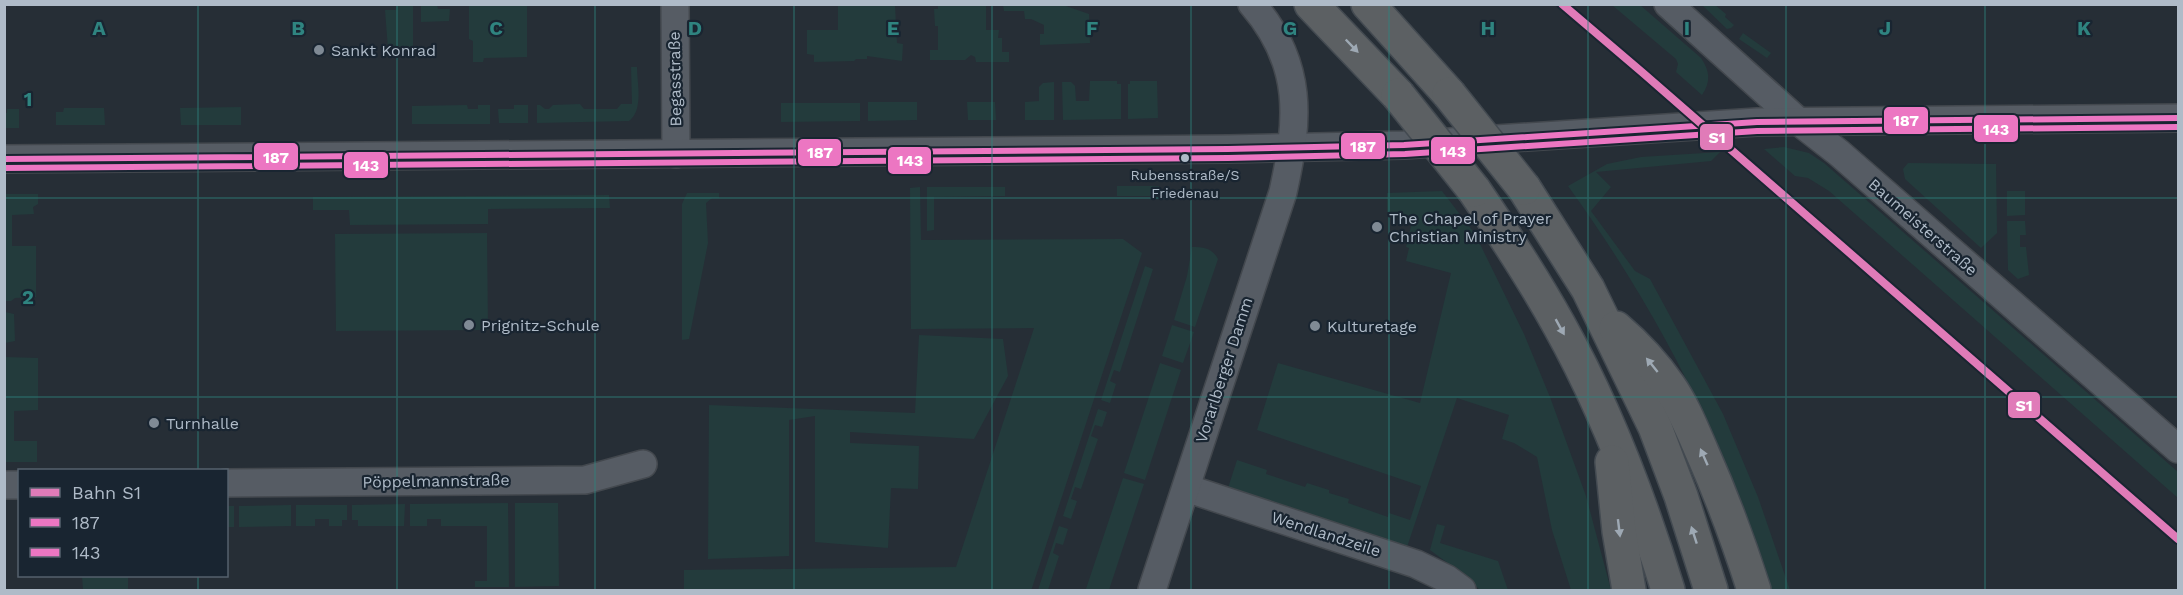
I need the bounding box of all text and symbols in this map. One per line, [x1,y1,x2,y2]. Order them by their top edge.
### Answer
text: A [92,16,106,40]
text: B [291,16,305,40]
text: C [489,16,503,40]
text: D [688,16,702,40]
text: E [887,16,899,40]
text: F [1086,16,1098,40]
text: G [1283,16,1297,40]
text: H [1481,16,1495,40]
text: I [1684,16,1690,40]
text: J [1879,16,1891,40]
text: K [2077,16,2091,40]
street label: Begasstraße [665,31,685,127]
one-way arrow [1345,39,1359,54]
place label: Sankt Konrad [331,41,436,60]
marker: Sankt Konrad [312,43,326,57]
text: 1 [24,87,32,111]
line badge: 187 [1883,106,1929,135]
text: 187 [1893,111,1919,130]
line badge: 143 [1973,114,2019,143]
text: 143 [1983,120,2009,139]
line badge: S1 [1699,123,1734,151]
text: S1 [1708,128,1726,147]
line badge: 187 [1340,132,1386,160]
line badge: 143 [1430,136,1476,165]
text: 187 [1350,137,1376,156]
line badge: 187 [797,138,842,167]
line badge: 187 [253,142,299,171]
text: 143 [1440,142,1466,161]
text: 187 [807,143,833,162]
line badge: 143 [887,146,932,175]
text: 187 [263,148,289,167]
line badge: 143 [343,151,389,179]
text: 143 [897,151,923,170]
marker: Rubensstraße/S Friedenau [1179,152,1191,164]
text: 143 [353,156,379,175]
place label: Rubensstraße/S Friedenau [1130,167,1240,201]
street label: Baumeisterstraße [1865,174,1981,280]
place label: The Chapel of Prayer Christian Ministry [1389,209,1552,246]
marker: The Chapel of Prayer Christian Ministry [1370,220,1384,234]
text: 2 [22,285,34,309]
street label: Vorarlberger Damm [1192,295,1256,445]
place label: Prignitz-Schule [481,316,600,335]
place label: Kulturetage [1327,317,1417,336]
marker: Prignitz-Schule [462,318,476,332]
marker: Kulturetage [1308,319,1322,333]
one-way arrow [1555,319,1565,336]
one-way arrow [1646,357,1659,373]
line badge: S1 [2007,391,2041,419]
text: S1 [2015,396,2033,415]
place label: Turnhalle [166,414,239,433]
marker: Turnhalle [147,416,161,430]
one-way arrow [1699,448,1708,466]
legend [18,469,228,577]
street label: Pöppelmannstraße [362,470,510,492]
text: Bahn S1 [72,482,141,503]
street label: Wendlandzeile [1269,507,1383,561]
text: 187 [72,512,100,533]
one-way arrow [1614,518,1624,537]
one-way arrow [1688,526,1698,544]
text: 143 [72,542,101,563]

